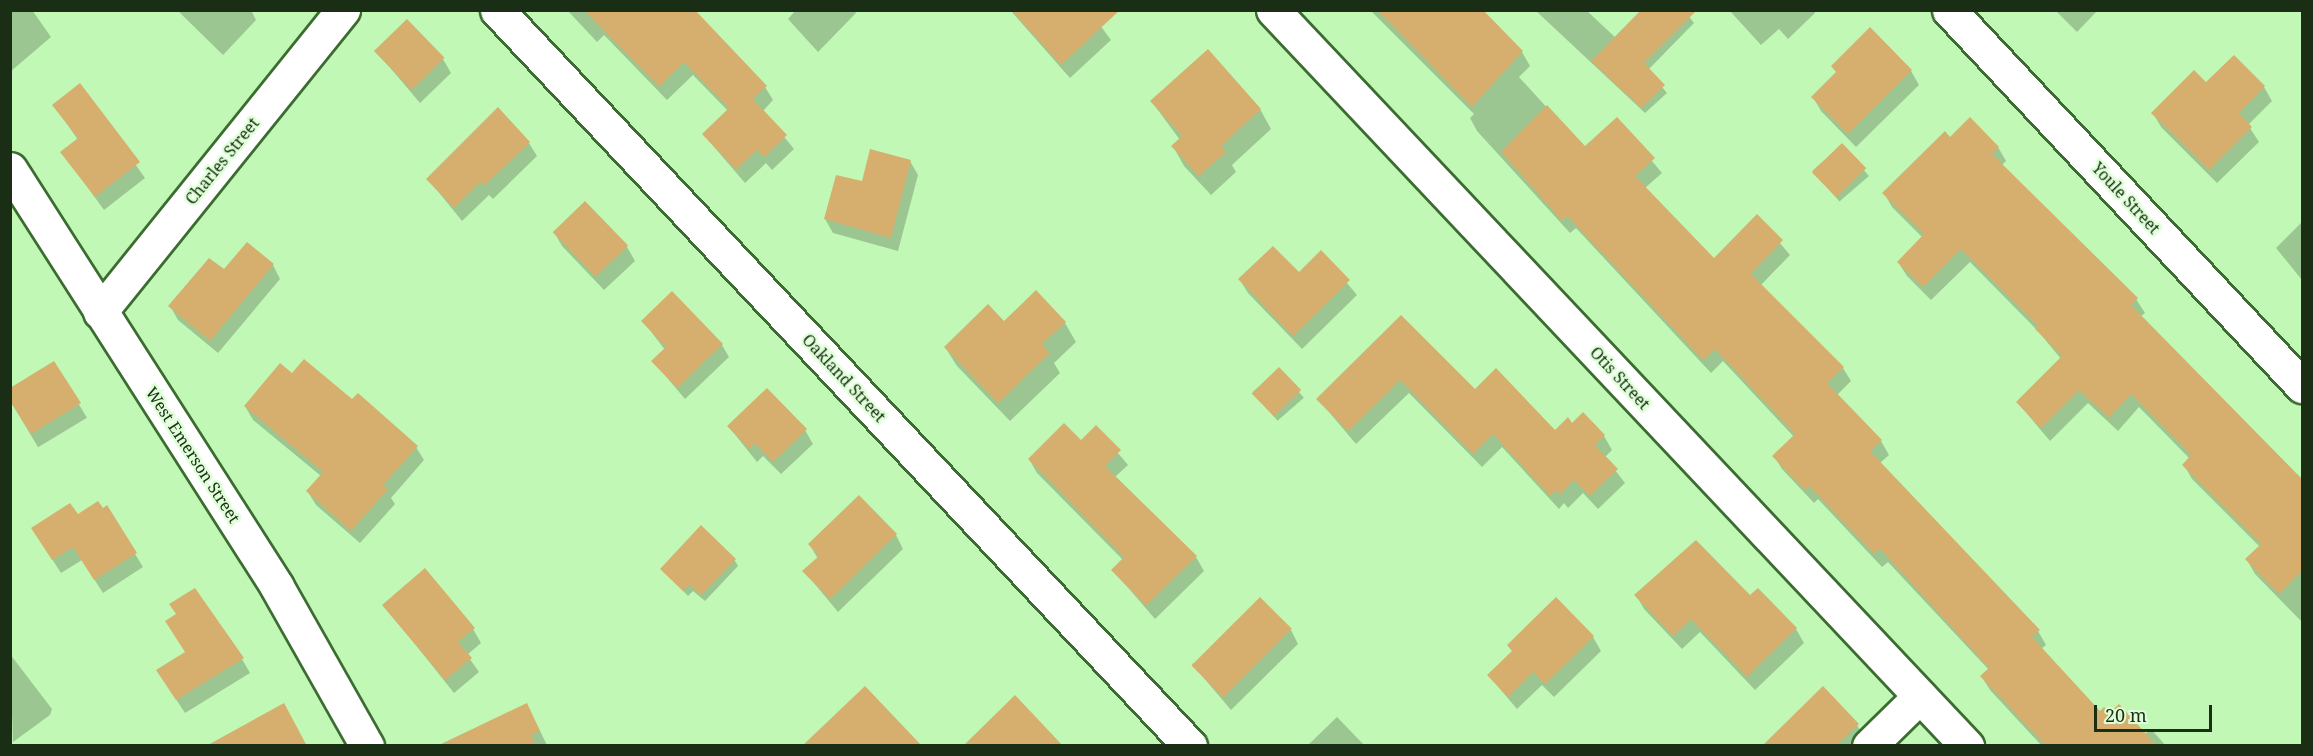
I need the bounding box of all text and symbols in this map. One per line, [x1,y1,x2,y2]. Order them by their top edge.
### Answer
street label: Charles Street [181,114,263,208]
street label: Youle Street [2088,158,2164,238]
street label: Oakland Street [798,330,890,426]
street label: Otis Street [1586,343,1654,413]
street label: West Emerson Street [142,383,244,527]
scale bar [2097,693,2216,731]
text: 20 m [2105,703,2147,727]

